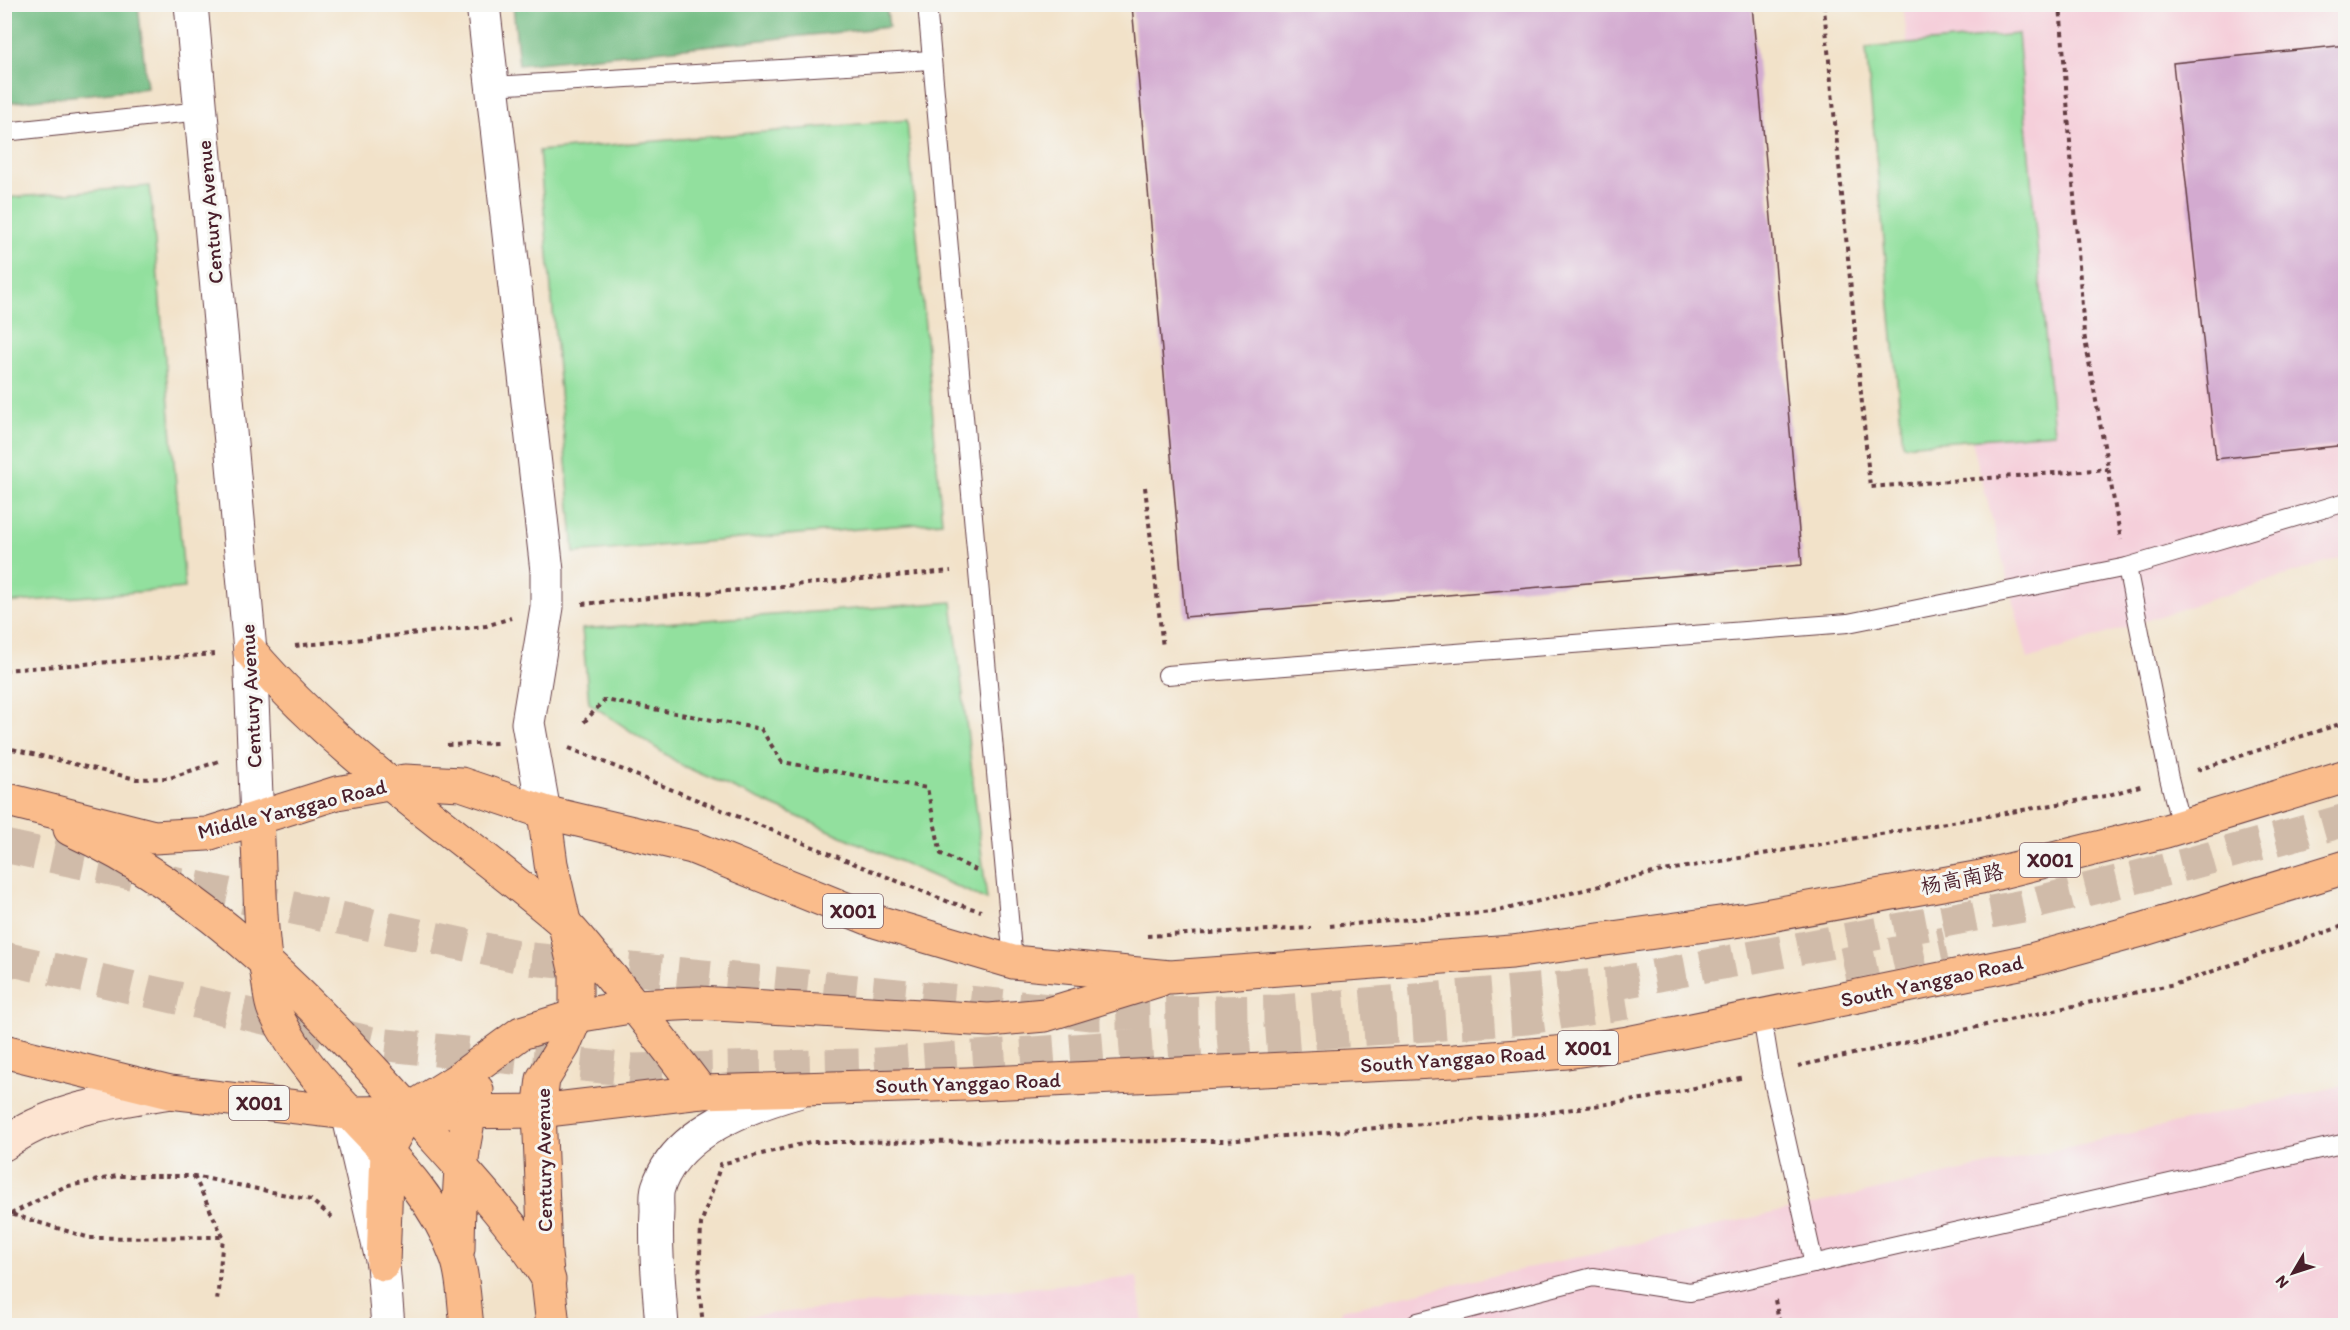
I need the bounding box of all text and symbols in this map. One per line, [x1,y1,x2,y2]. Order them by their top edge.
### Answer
street label: Century Avenue [191,139,228,285]
street label: Century Avenue [234,623,267,769]
street label: Middle Yanggao Road [195,773,389,844]
road number: X001 [2020,843,2080,877]
street label: 杨高南路 [1918,858,2006,899]
road number: X001 [823,894,883,928]
street label: South Yanggao Road [1838,949,2026,1012]
road number: X001 [1558,1031,1618,1065]
street label: South Yanggao Road [1359,1040,1547,1077]
street label: South Yanggao Road [875,1067,1062,1098]
road number: X001 [229,1086,289,1120]
street label: Century Avenue [530,1088,557,1232]
north arrow [2263,1243,2323,1303]
text: N [2271,1272,2293,1292]

